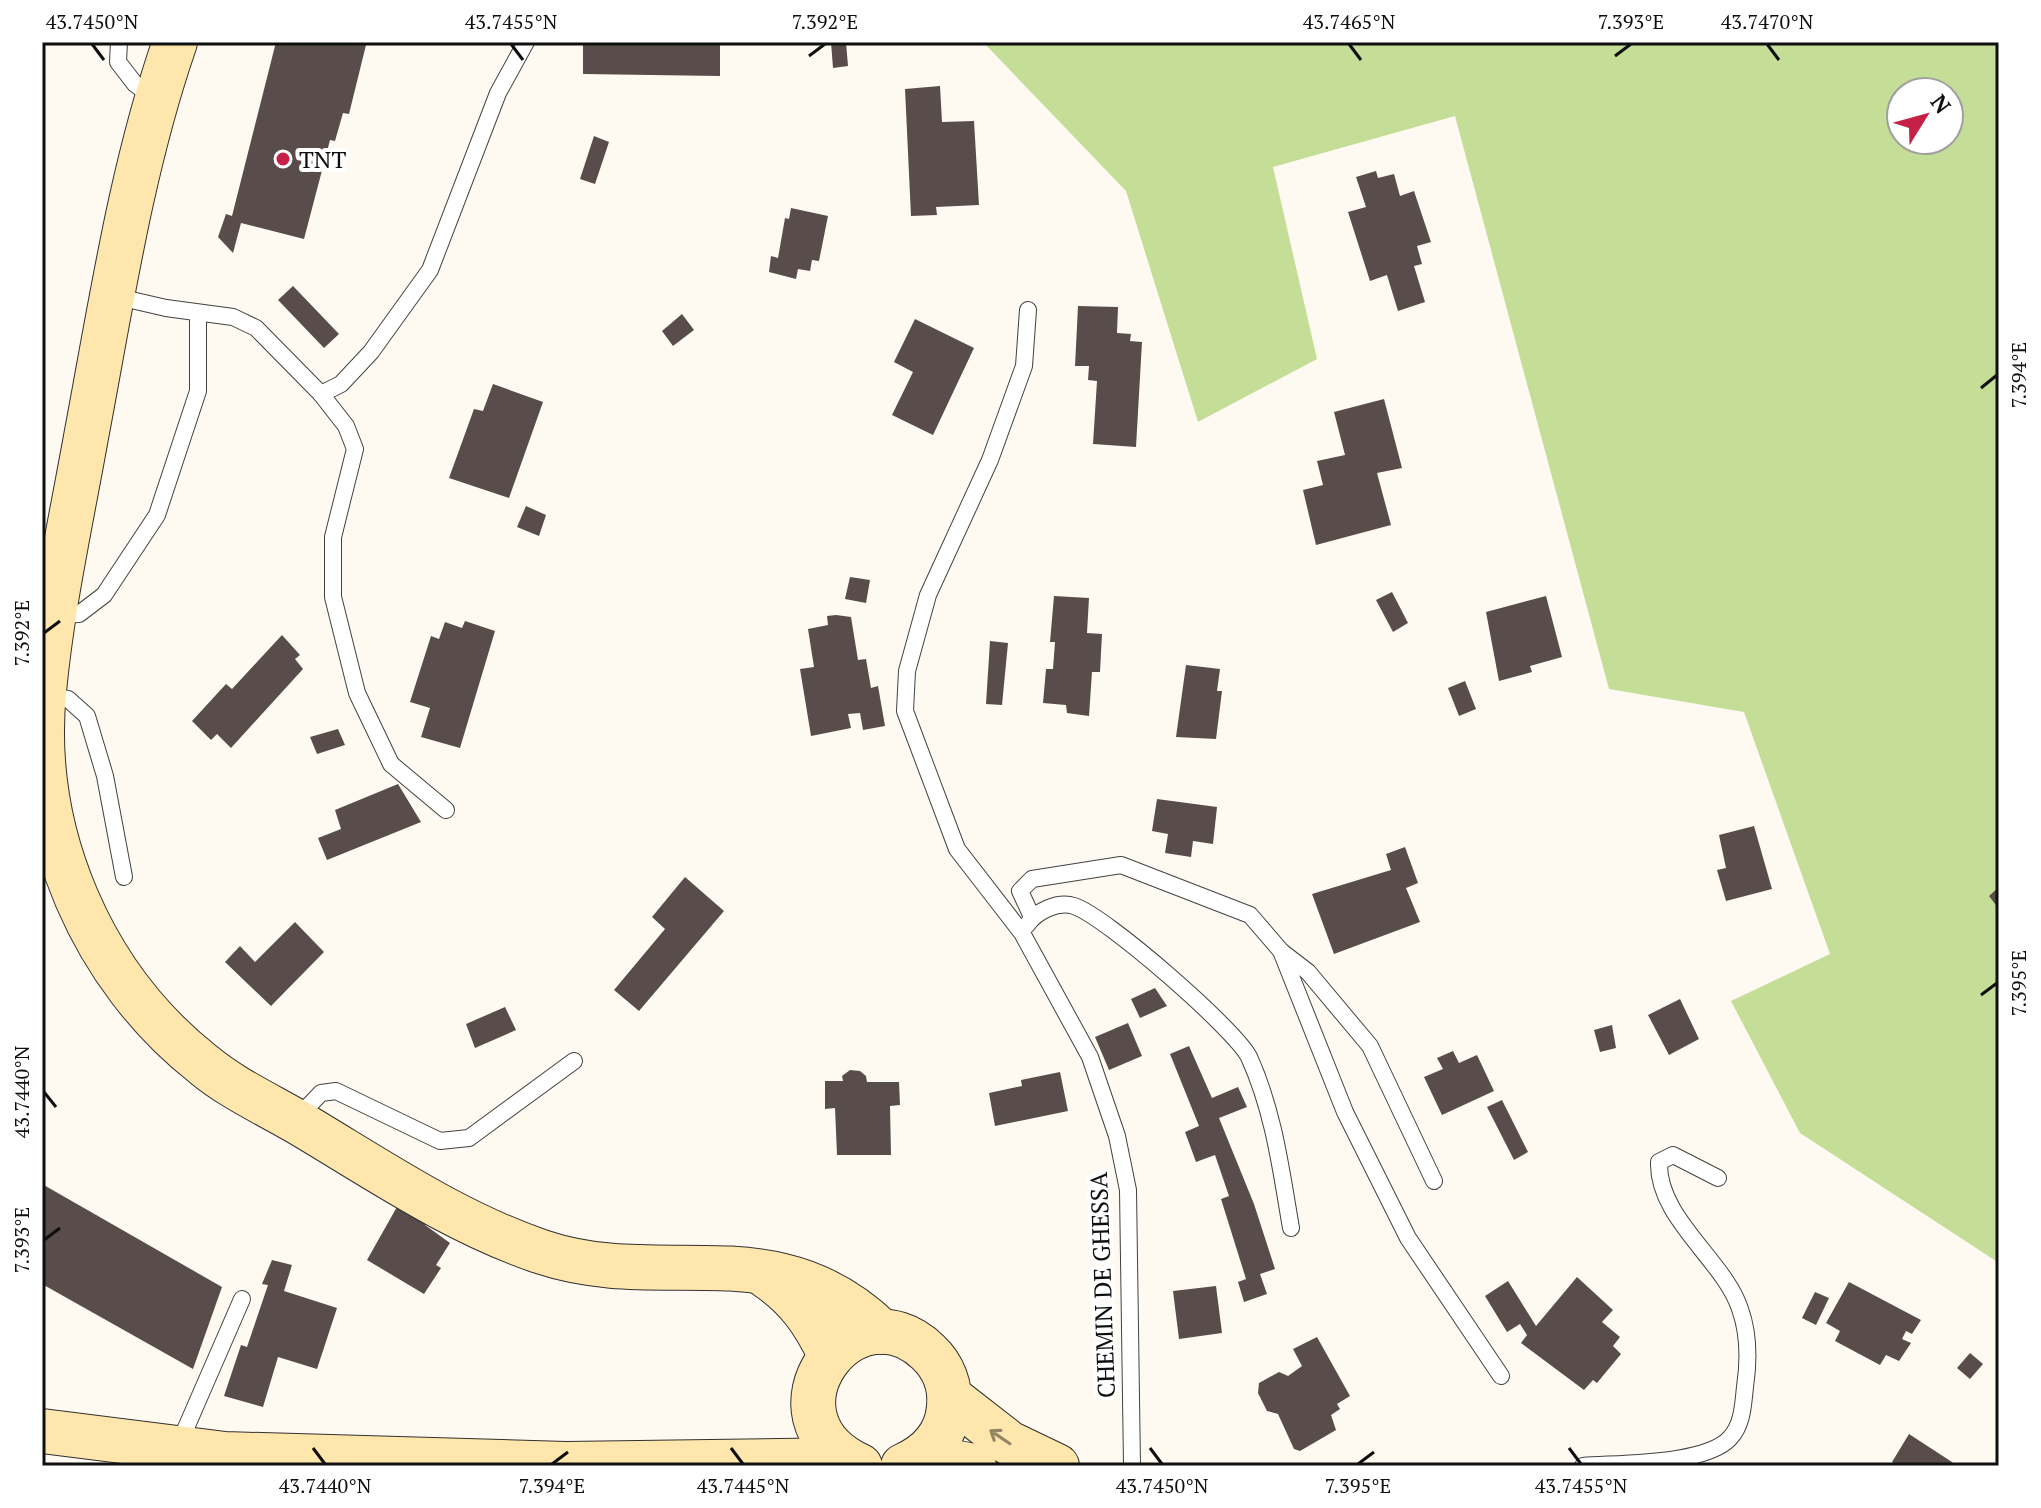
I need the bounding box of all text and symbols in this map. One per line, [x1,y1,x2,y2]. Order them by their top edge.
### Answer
text: 43.7450°N [46,8,139,35]
text: 43.7455°N [465,8,558,35]
text: 7.392°E [792,8,858,35]
text: 43.7465°N [1303,8,1396,35]
text: 7.393°E [1598,8,1664,35]
text: 43.7470°N [1721,8,1814,35]
north arrow [1885,76,1965,156]
text: N [1925,88,1958,119]
place label: TNT [299,143,346,175]
marker: TNT [274,150,292,168]
text: 7.394°E [2005,342,2032,408]
text: 7.392°E [8,600,35,666]
text: 7.395°E [2005,950,2032,1016]
text: 43.7440°N [8,1045,35,1138]
street label: CHEMIN DE GHESSA [1082,1171,1122,1399]
text: 7.393°E [8,1207,35,1273]
one-way arrow [990,1429,1012,1445]
text: 43.7440°N [279,1472,372,1499]
text: 7.394°E [519,1472,585,1499]
text: 43.7445°N [697,1472,790,1499]
text: 43.7450°N [1116,1472,1209,1499]
text: 7.395°E [1325,1472,1391,1499]
text: 43.7455°N [1535,1472,1628,1499]

